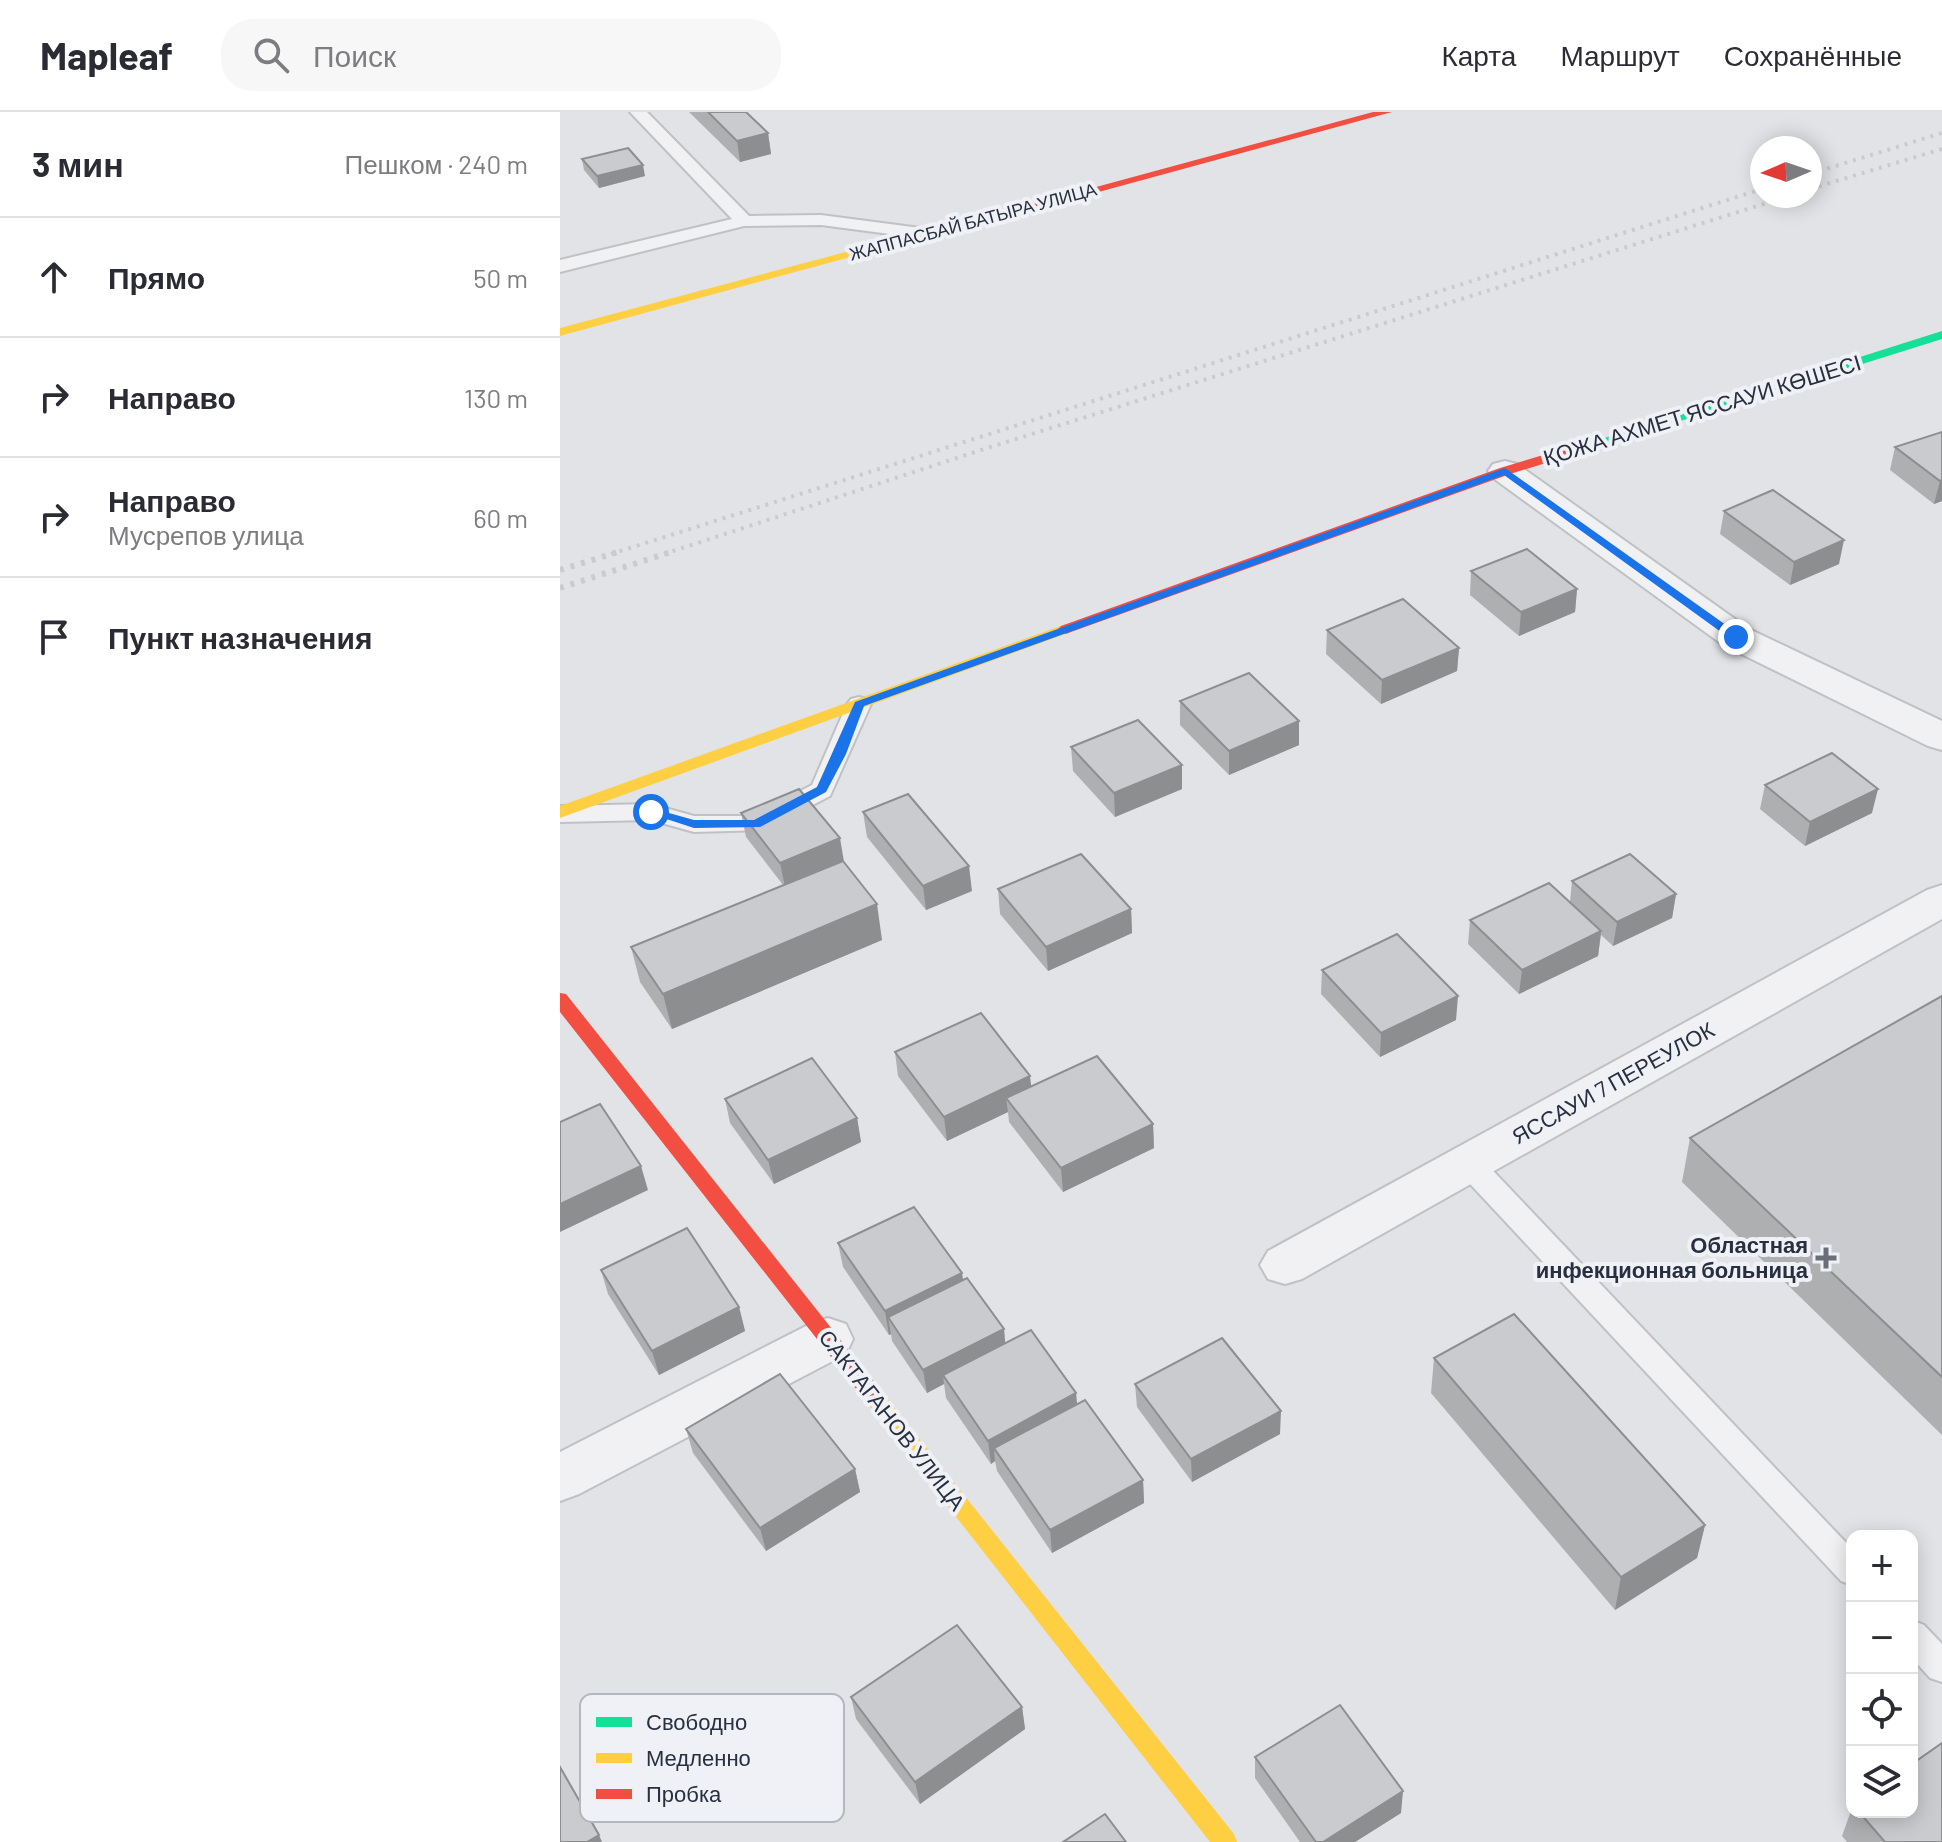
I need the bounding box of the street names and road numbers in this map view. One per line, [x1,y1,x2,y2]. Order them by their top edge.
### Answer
street label: ЖАППАСБАЙ БАТЫРА УЛИЦА [847,177,1099,265]
street label: ҚОЖА АХМЕТ ЯССАУИ КӨШЕСІ [1540,348,1864,471]
street label: ЯССАУИ 7 ПЕРЕУЛОК [1507,1016,1718,1149]
street label: САКТАГАНОВ УЛИЦА [813,1324,972,1516]

